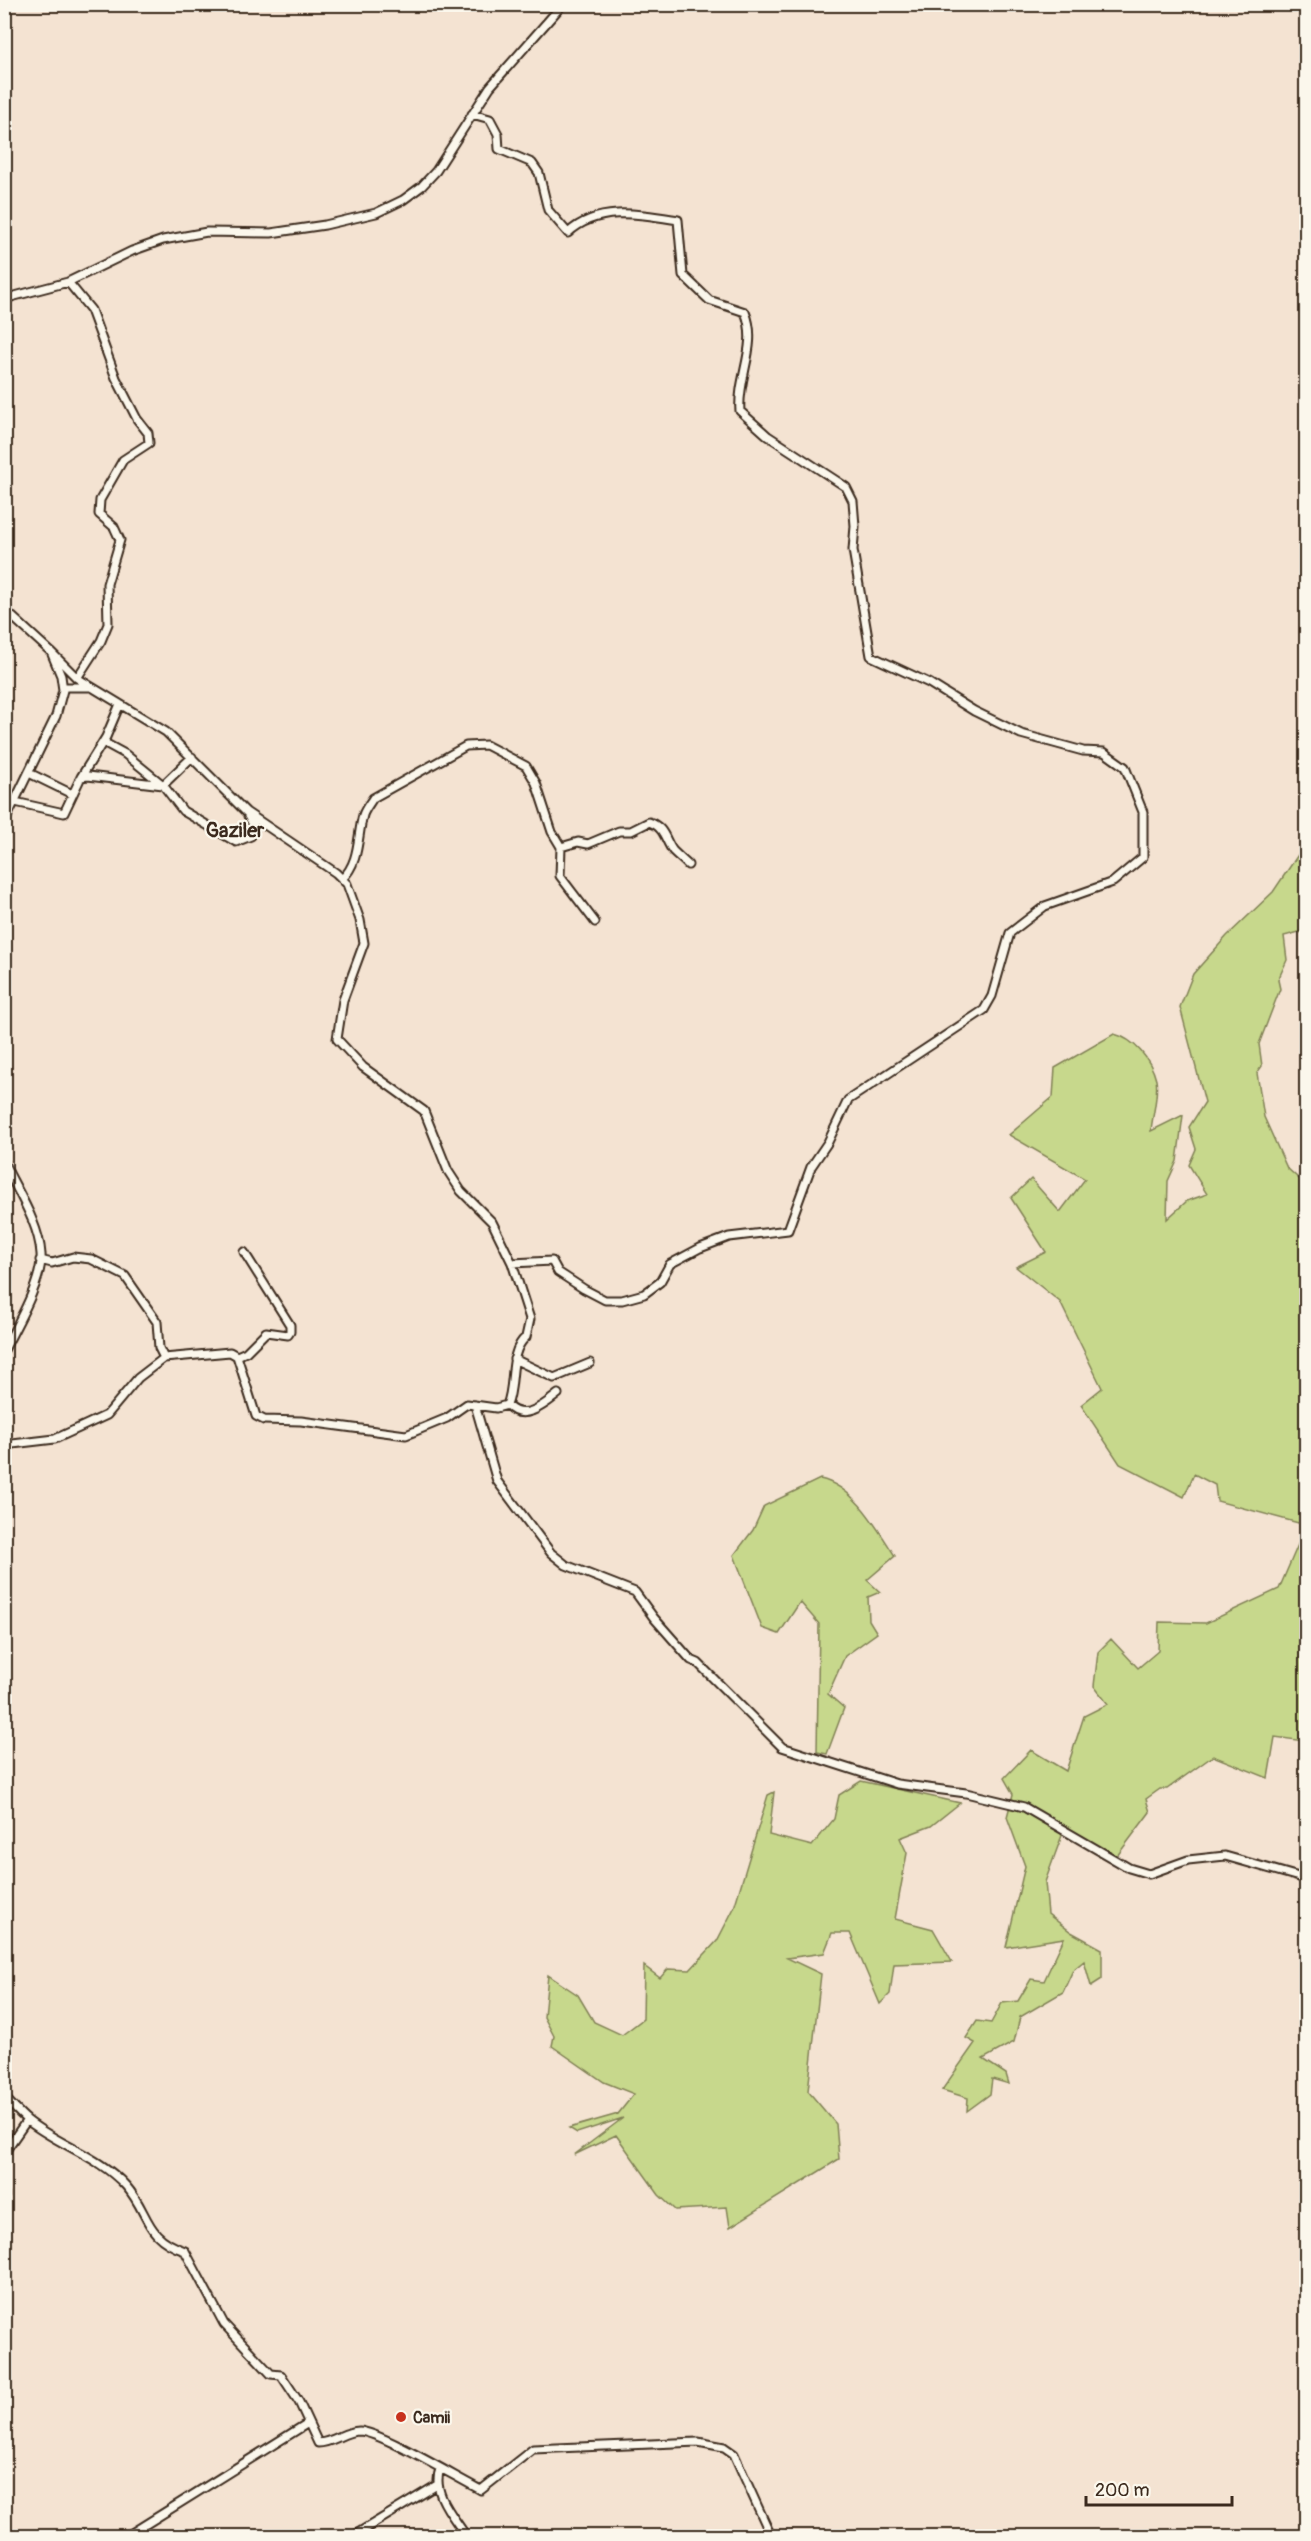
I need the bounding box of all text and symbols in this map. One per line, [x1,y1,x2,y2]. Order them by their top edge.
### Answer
district label: Gaziler [206,818,265,843]
place label: Camii [413,2408,450,2428]
marker: Camii [394,2410,408,2424]
scale bar [1086,2469,1232,2507]
text: 200 m [1095,2479,1150,2502]

